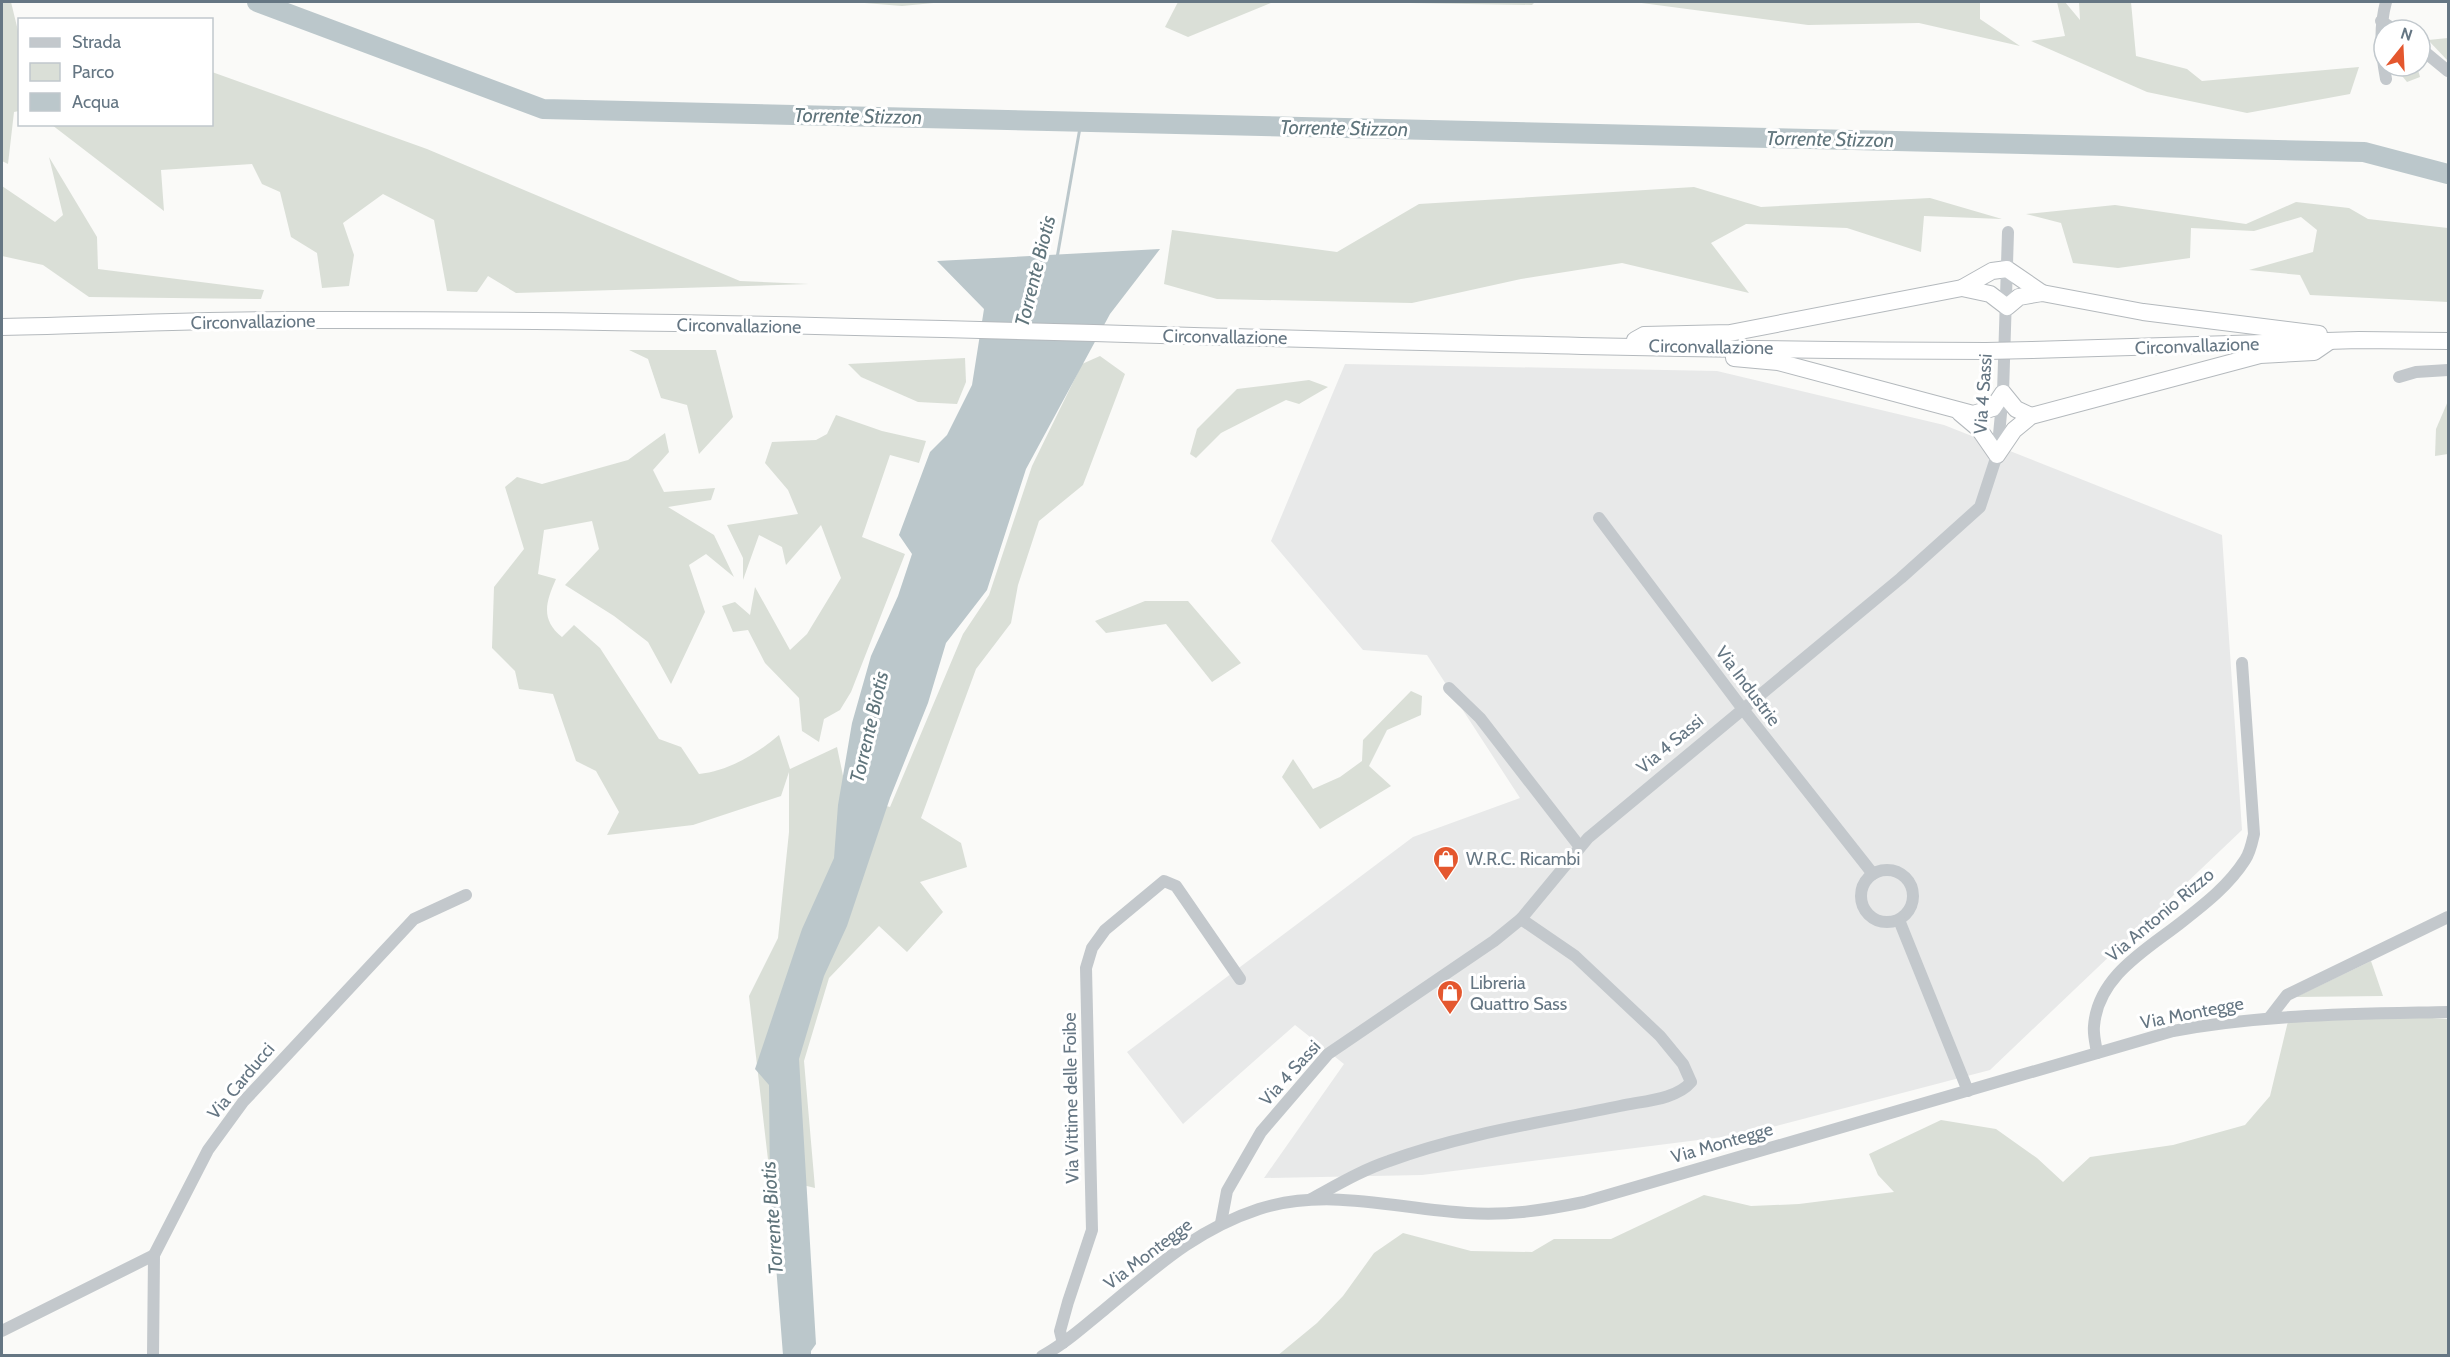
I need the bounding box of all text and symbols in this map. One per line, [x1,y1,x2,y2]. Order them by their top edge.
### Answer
legend [18,18,213,126]
north arrow [2372,18,2432,78]
text: N [2398,23,2415,45]
text: Strada [72,31,122,53]
text: Parco [72,61,114,83]
text: Acqua [72,91,119,113]
water label: Torrente Stizzon [794,103,922,129]
water label: Torrente Stizzon [1280,115,1408,141]
water label: Torrente Stizzon [1766,126,1894,152]
water label: Torrente Biotis [1010,213,1060,329]
street label: Circonvallazione [190,310,316,334]
street label: Circonvallazione [676,314,802,338]
street label: Circonvallazione [1162,325,1288,349]
street label: Circonvallazione [2134,333,2260,359]
street label: Circonvallazione [1648,335,1774,359]
street label: Via 4 Sassi [1969,353,1997,435]
street label: Via Industrie [1711,642,1785,730]
water label: Torrente Biotis [845,669,894,785]
street label: Via 4 Sassi [1632,710,1708,778]
shop icon: W.R.C. Ricambi [1431,844,1461,882]
place label: W.R.C. Ricambi [1466,848,1580,870]
street label: Via Antonio Rizzo [2102,863,2219,967]
place label: Libreria Quattro Sass [1470,972,1567,1015]
shop icon: Libreria Quattro Sass [1435,978,1465,1016]
street label: Via Montegge [2138,992,2246,1034]
street label: Via Vittime delle Foibe [1059,1012,1083,1184]
street label: Via 4 Sassi [1255,1036,1325,1110]
street label: Via Carducci [203,1038,279,1124]
street label: Via Montegge [1669,1118,1775,1168]
water label: Torrente Biotis [756,1160,788,1276]
street label: Via Montegge [1100,1214,1196,1294]

